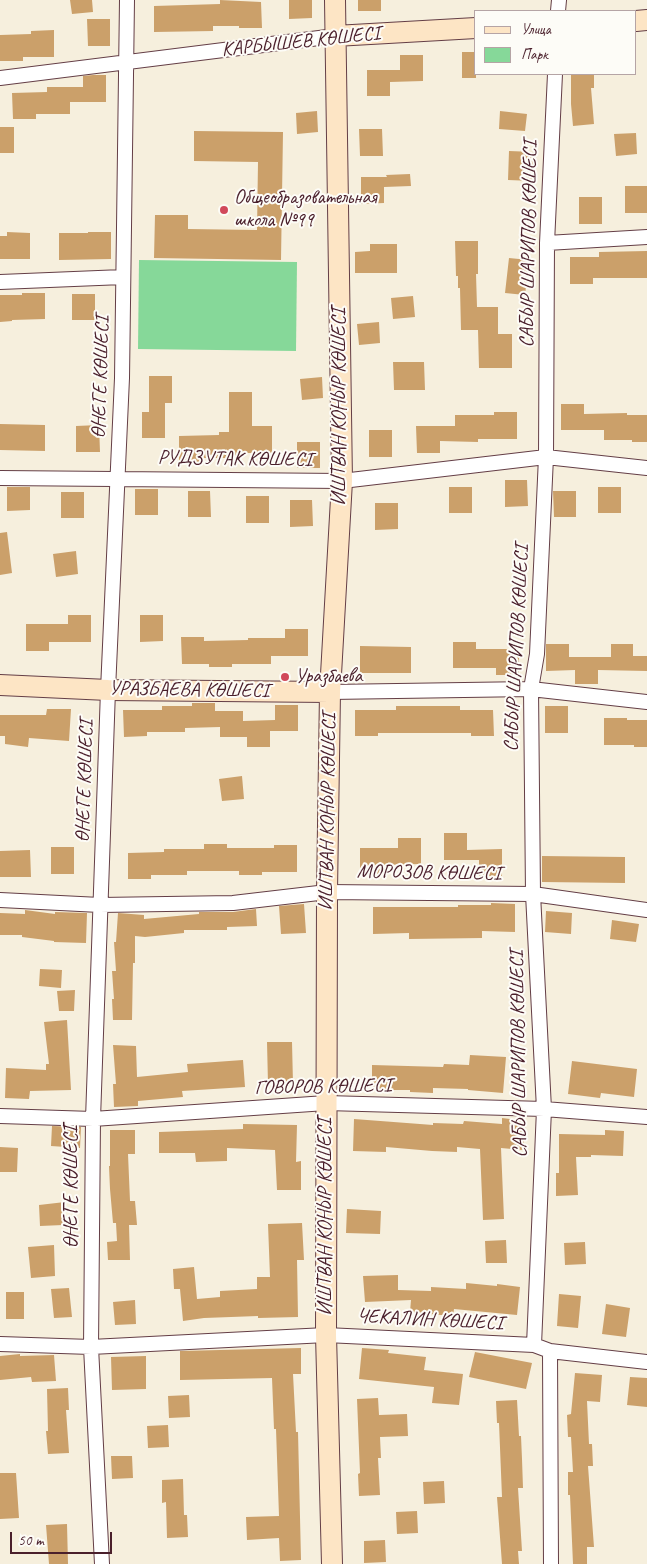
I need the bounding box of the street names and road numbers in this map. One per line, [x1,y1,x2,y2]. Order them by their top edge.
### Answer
street label: КАРБЫШЕВ КӨШЕСІ [221,22,381,62]
street label: САБЫР ШАРИПОВ КӨШЕСІ [515,140,543,348]
street label: ИШТВАН КОНЫР КӨШЕСІ [328,308,352,506]
street label: ӨНЕГЕ КӨШЕСІ [87,315,115,439]
street label: РУДЗУТАК КӨШЕСІ [158,446,312,472]
street label: САБЫР ШАРИПОВ КӨШЕСІ [500,544,534,752]
street label: УРАЗБАЕВА КӨШЕСІ [109,677,269,703]
street label: ИШТВАН КОНЫР КӨШЕСІ [314,713,342,911]
street label: ӨНЕГЕ КӨШЕСІ [71,719,99,843]
street label: МОРОЗОВ КӨШЕСІ [357,860,501,886]
street label: САБЫР ШАРИПОВ КӨШЕСІ [505,950,533,1158]
street label: ГОВОРОВ КӨШЕСІ [254,1074,392,1100]
street label: ИШТВАН КОНЫР КӨШЕСІ [314,1118,338,1316]
street label: ӨНЕГЕ КӨШЕСІ [60,1126,84,1248]
street label: ЧЕКАЛИН КӨШЕСІ [356,1304,504,1336]

